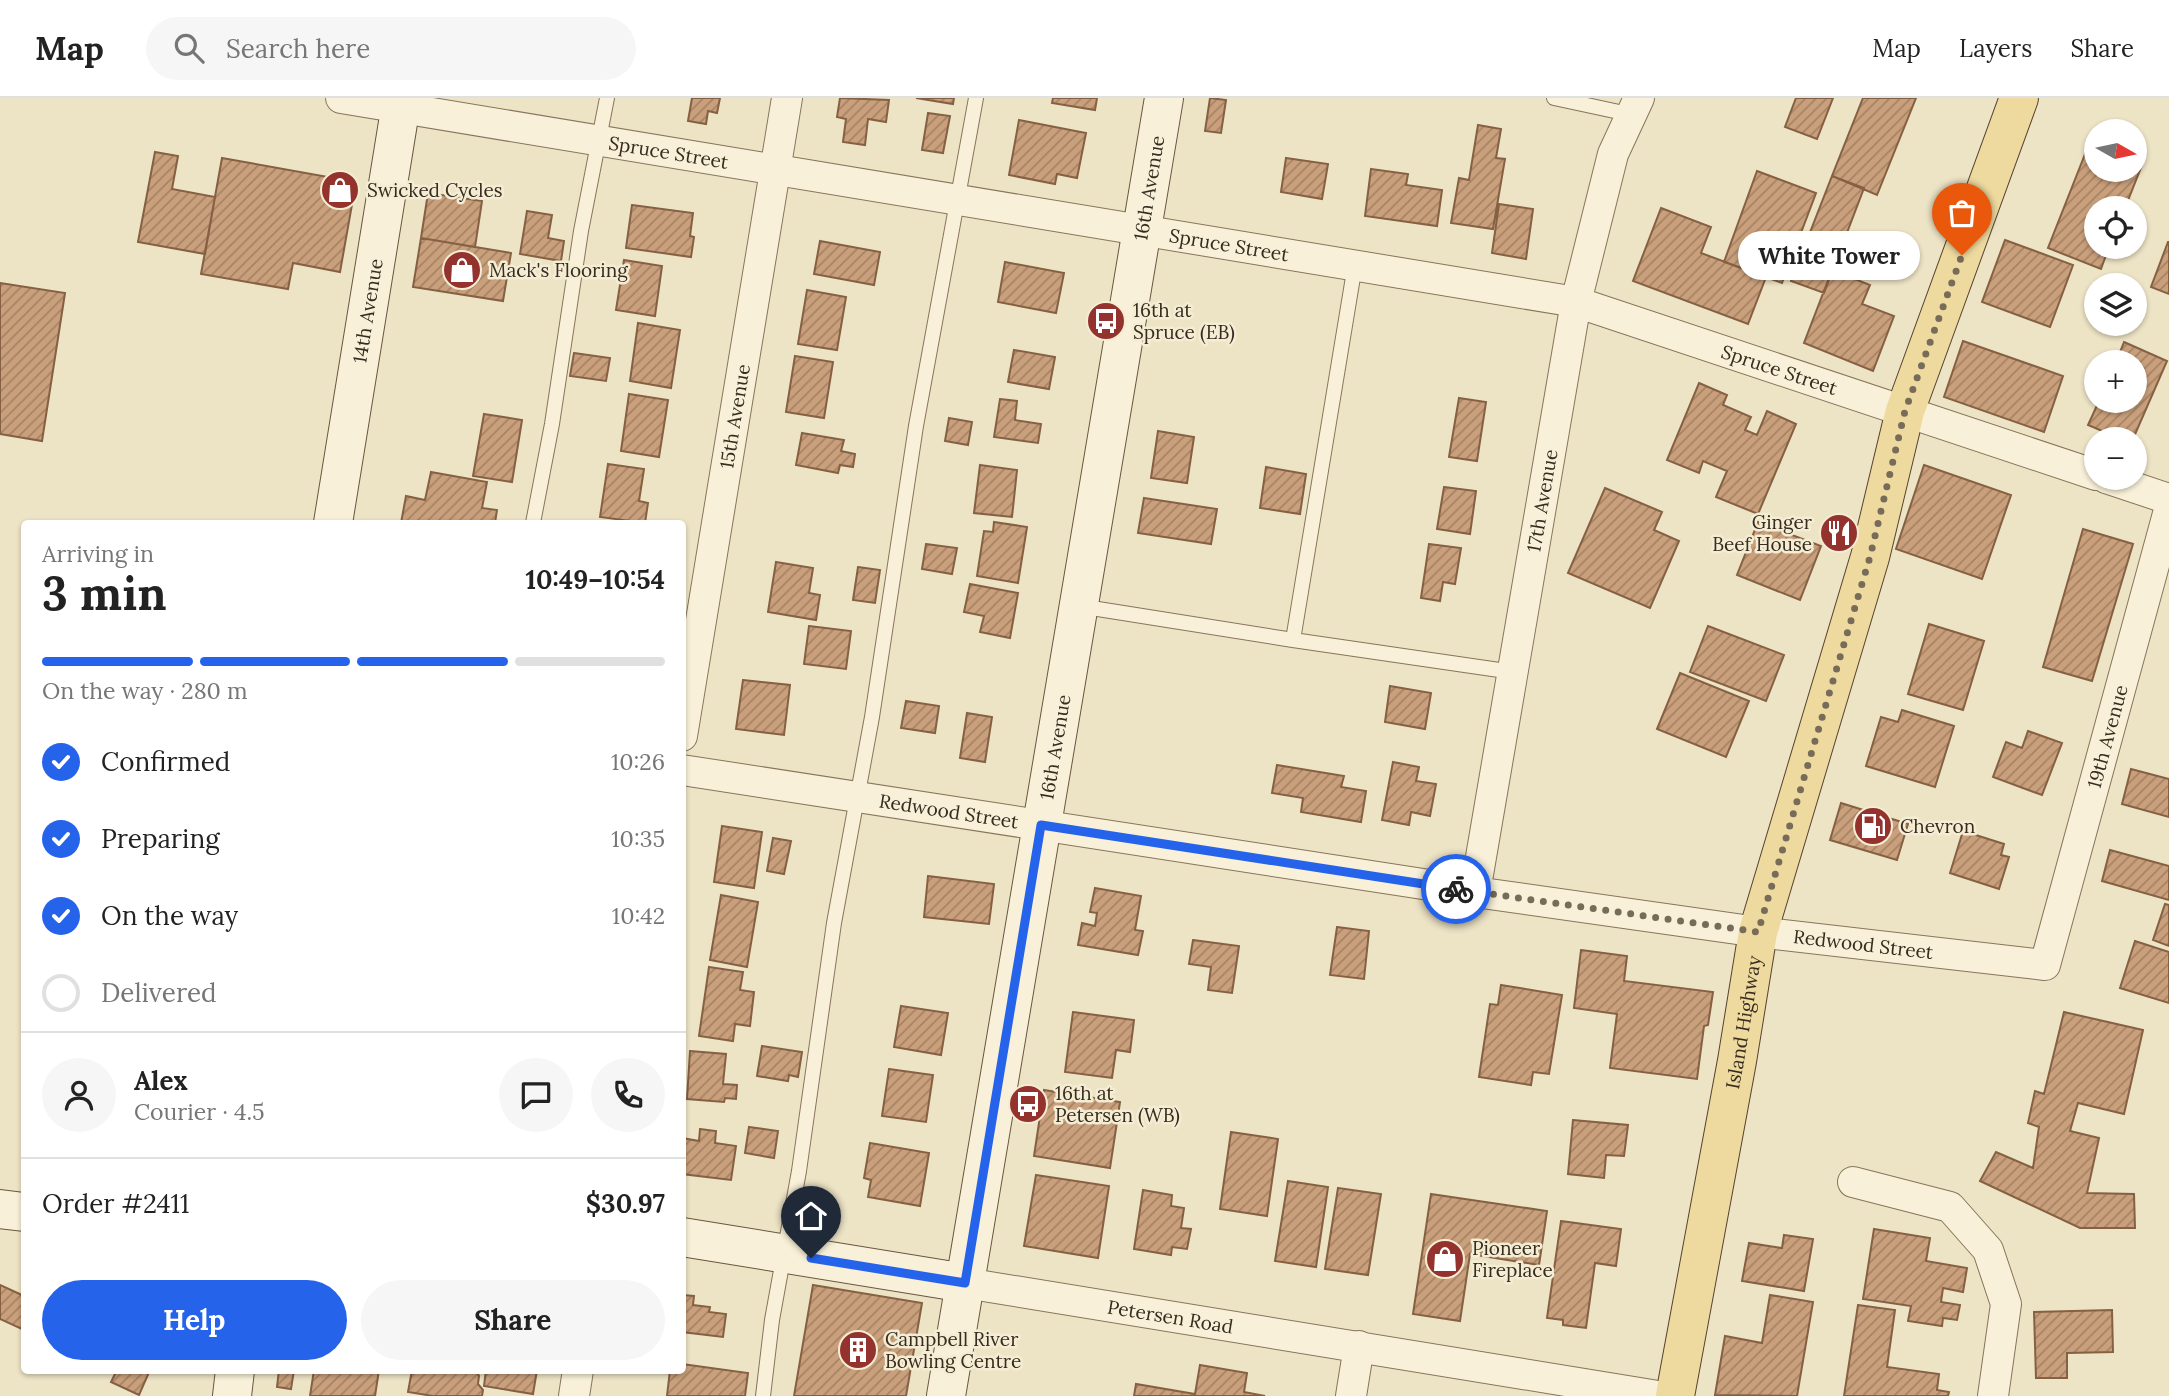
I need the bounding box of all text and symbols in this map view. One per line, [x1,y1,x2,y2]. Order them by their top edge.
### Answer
search box [146,17,636,80]
text: Map [35,27,104,69]
icon: search [170,29,208,67]
text: Search here [226,32,370,65]
text: Map [1872,33,1921,64]
text: Layers [1959,33,2032,64]
text: Share [2070,33,2134,64]
north arrow [2084,119,2147,182]
map controls [2084,119,2147,490]
street label: Spruce Street [607,130,731,174]
street label: 16th Avenue [1128,134,1170,242]
shop icon: Swicked Cycles [319,169,361,211]
place label: Swicked Cycles [367,178,503,202]
pin [1932,183,1992,255]
icon: bag [1943,194,1981,232]
button: locate [2084,196,2147,259]
street label: Spruce Street [1167,223,1291,266]
callout: White Tower [1738,230,1920,280]
text: White Tower [1758,241,1900,270]
shop icon: Mack's Flooring [441,249,483,291]
street label: 14th Avenue [347,257,388,365]
place label: Mack's Flooring [489,258,628,282]
button: layers [2084,273,2147,336]
place label: 16th at Spruce (EB) [1133,298,1235,345]
bus stop icon: 16th at Spruce (EB) [1085,300,1127,342]
street label: Spruce Street [1718,339,1841,400]
button: + [2084,350,2147,413]
street label: 15th Avenue [714,362,755,470]
button: − [2084,427,2147,490]
street label: 17th Avenue [1521,447,1563,554]
place label: Ginger Beef House [1712,510,1813,556]
restaurant icon: Ginger Beef House [1818,512,1860,554]
text: Arriving in [42,539,154,568]
text: 10:49–10:54 [525,563,665,596]
text: 3 min [42,564,167,623]
text: On the way · 280 m [42,676,247,705]
street label: 19th Avenue [2082,682,2133,791]
street label: 16th Avenue [1034,693,1076,801]
icon: check [42,743,80,781]
text: Confirmed [101,745,230,778]
text: 10:26 [611,747,665,776]
street label: Redwood Street [877,788,1021,834]
fuel station icon: Chevron [1852,805,1894,847]
place label: Chevron [1900,814,1975,838]
icon: check [42,820,80,858]
text: Preparing [101,822,220,855]
text: 10:35 [611,824,665,853]
courier [1421,854,1491,924]
icon: bike [1437,870,1475,908]
icon: check [42,897,80,935]
text: On the way [101,899,238,932]
text: 10:42 [612,901,665,930]
street label: Redwood Street [1792,924,1935,964]
street label: Island Highway [1720,954,1766,1091]
text: Delivered [101,976,217,1009]
button: person [42,1058,116,1132]
button: chat [499,1058,573,1132]
button: phone [591,1058,665,1132]
text: Alex [134,1064,188,1097]
place label: 16th at Petersen (WB) [1055,1081,1180,1128]
bus stop icon: 16th at Petersen (WB) [1007,1083,1049,1125]
text: Courier · 4.5 [134,1097,265,1126]
pin [781,1186,841,1258]
text: Order #2411 [42,1187,189,1220]
text: $30.97 [586,1187,665,1220]
icon: home [792,1197,830,1235]
place label: Pioneer Fireplace [1472,1236,1553,1282]
shop icon: Pioneer Fireplace [1424,1238,1466,1280]
button: Help [42,1280,347,1360]
button: Share [361,1280,665,1360]
street label: Petersen Road [1106,1294,1235,1339]
place label: Campbell River Bowling Centre [885,1327,1021,1373]
building icon: Campbell River Bowling Centre [837,1329,879,1371]

